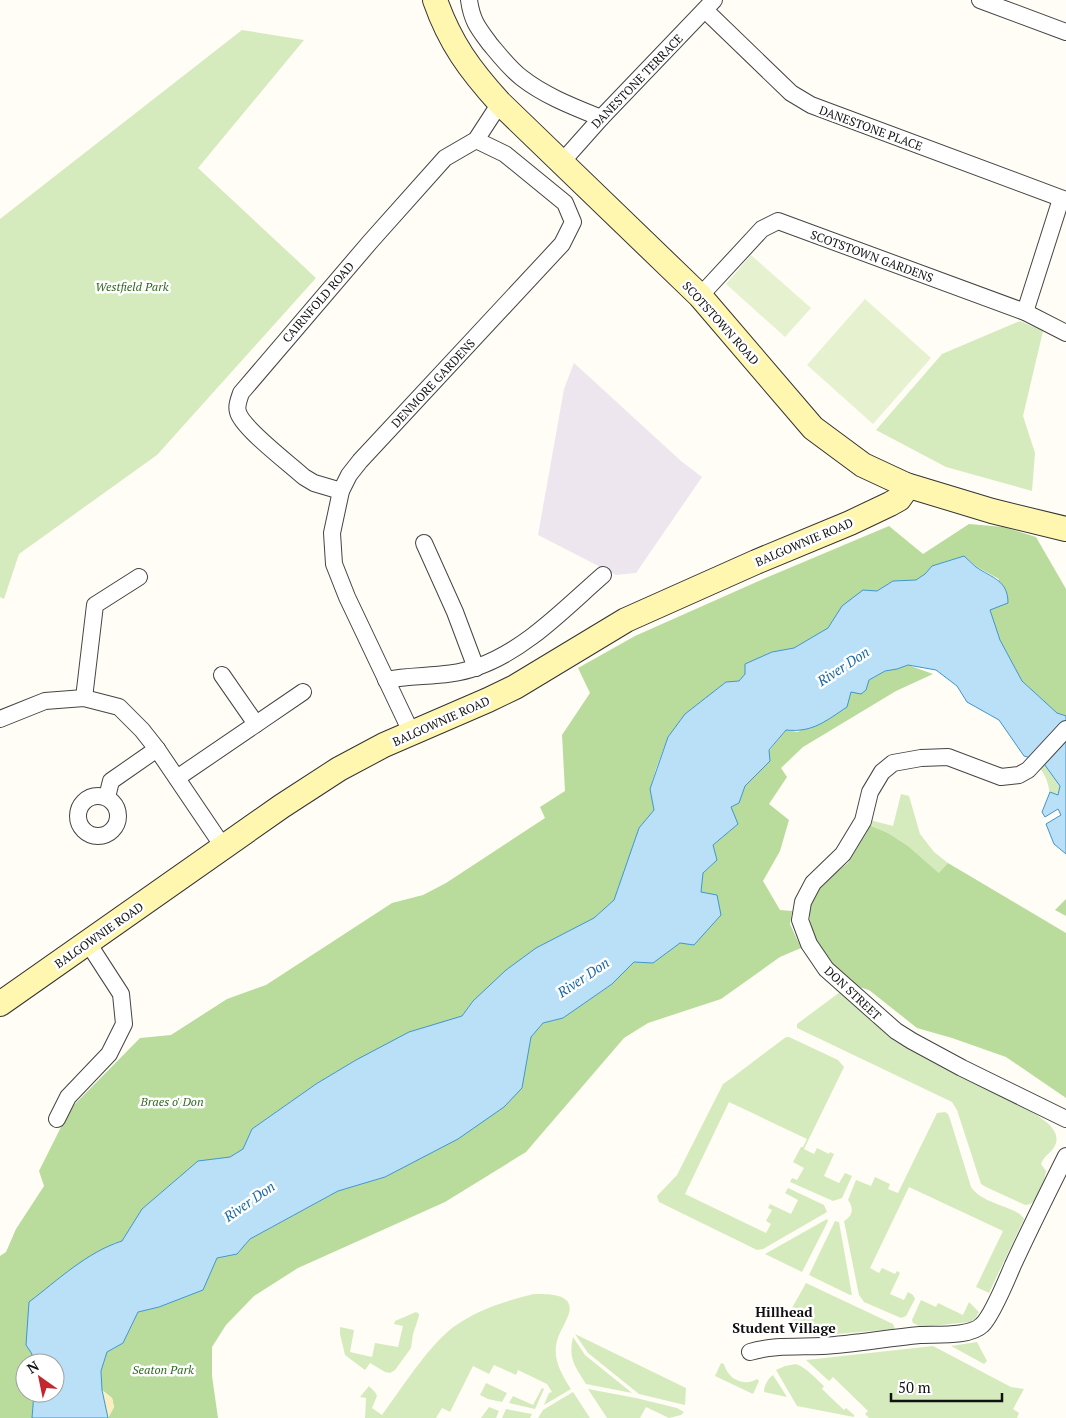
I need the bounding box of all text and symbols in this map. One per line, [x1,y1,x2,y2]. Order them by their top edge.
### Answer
street label: DANESTONE TERRACE [588,31,686,131]
street label: DANESTONE PLACE [817,102,925,154]
street label: SCOTSTOWN GARDENS [809,227,935,285]
street label: CAIRNFOLD ROAD [279,259,357,345]
street label: SCOTSTOWN ROAD [680,278,762,368]
park label: Westfield Park [95,279,169,294]
street label: DENMORE GARDENS [388,336,478,430]
street label: BALGOWNIE ROAD [753,515,855,569]
water label: River Don [812,642,873,690]
street label: BALGOWNIE ROAD [390,693,492,749]
street label: BALGOWNIE ROAD [52,899,146,971]
water label: River Don [553,953,613,1002]
street label: DON STREET [822,963,885,1023]
park label: Braes o' Don [139,1094,204,1109]
water label: River Don [219,1176,278,1226]
district label: Hillhead Student Village [732,1302,836,1337]
north arrow [15,1353,65,1403]
text: N [23,1356,43,1378]
park label: Seaton Park [132,1362,194,1377]
scale bar [891,1370,1002,1402]
text: 50 m [898,1377,931,1397]

